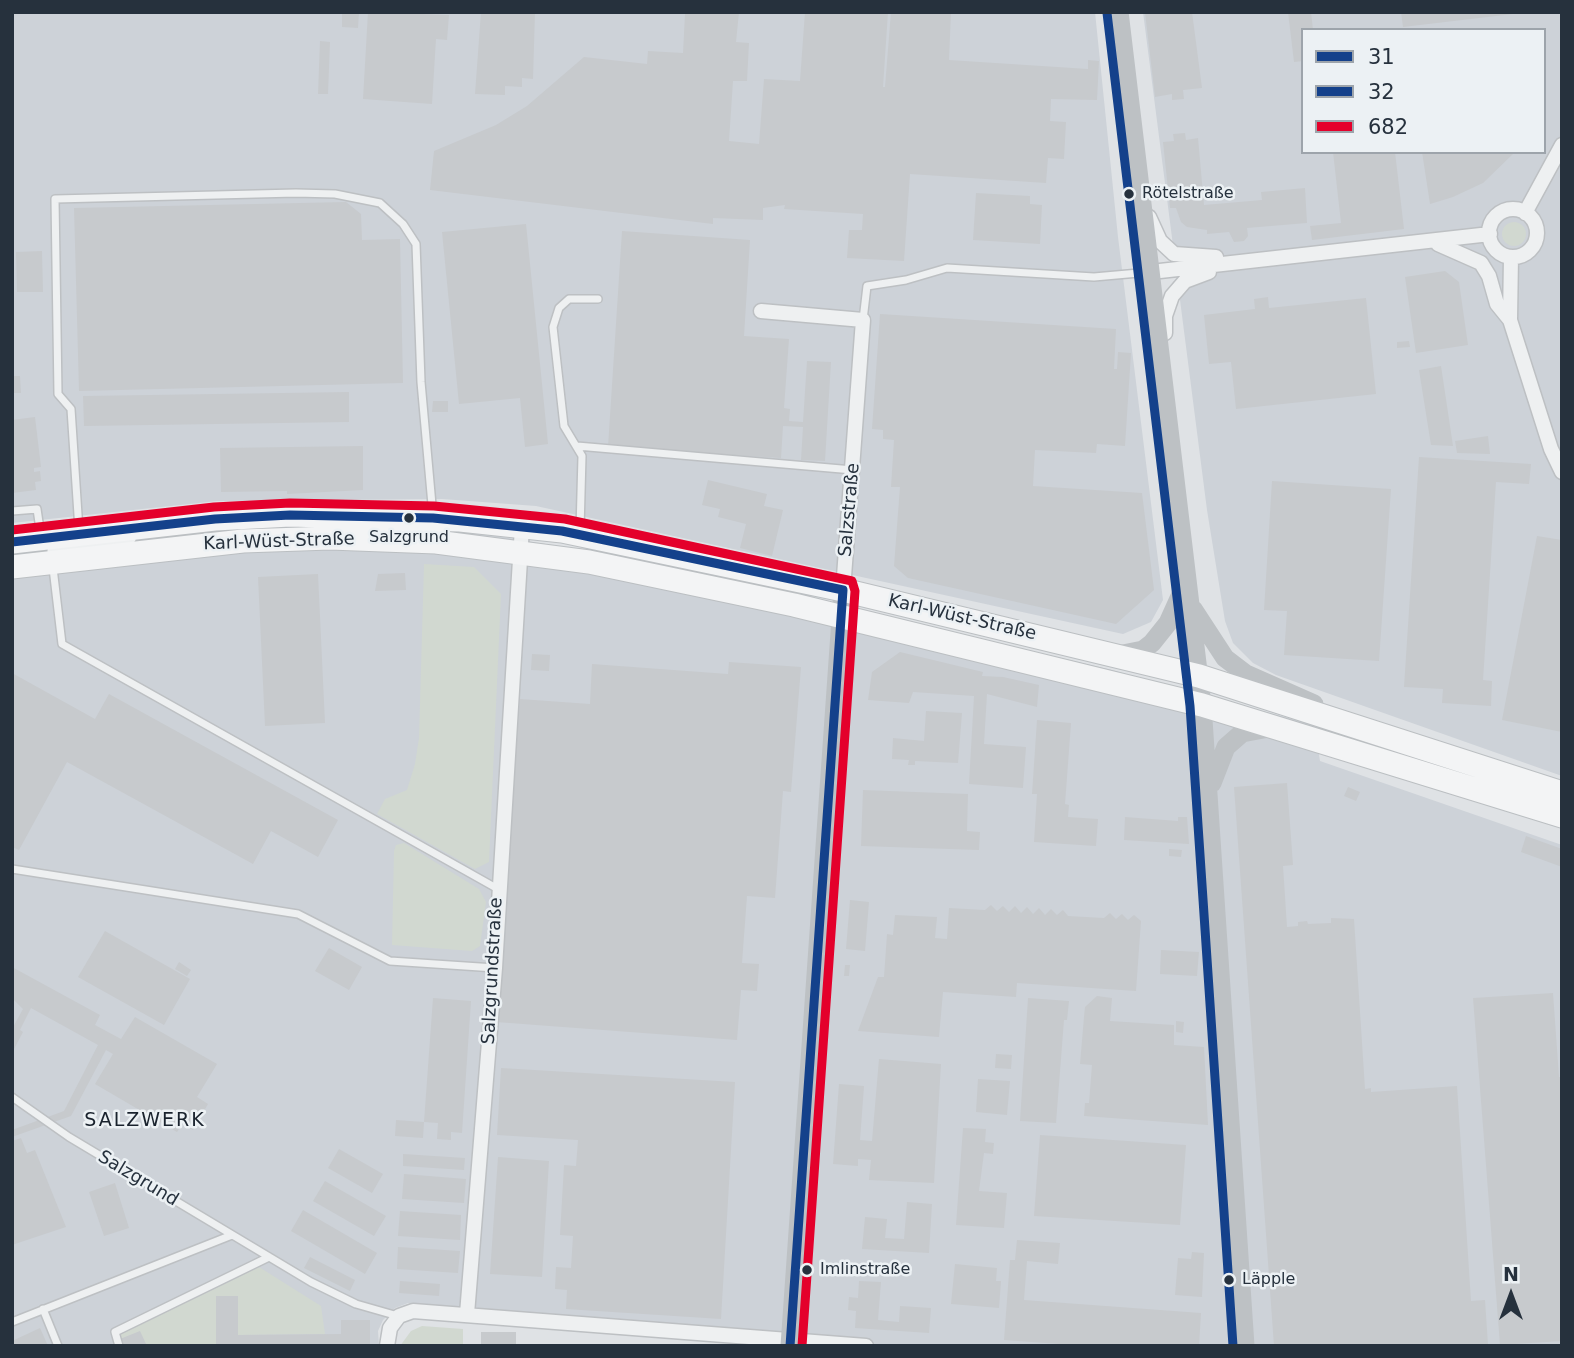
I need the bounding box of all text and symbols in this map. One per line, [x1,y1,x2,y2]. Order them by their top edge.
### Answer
legend [1301,28,1546,154]
text: 31 [1368,45,1395,69]
text: 32 [1368,80,1395,104]
text: 682 [1368,115,1408,139]
place label: Rötelstraße [1142,184,1234,204]
marker: Rötelstraße [1122,187,1136,201]
street label: Salzstraße [835,462,865,558]
marker: Salzgrund [402,511,416,525]
place label: Salzgrund [369,528,449,548]
street label: Karl-Wüst-Straße [203,529,355,555]
street label: Karl-Wüst-Straße [886,590,1038,646]
street label: Salzgrundstraße [478,897,508,1045]
district label: SALZWERK [85,1110,205,1132]
street label: Salzgrund [94,1147,182,1211]
place label: Imlinstraße [820,1260,910,1280]
north arrow [1476,1260,1546,1330]
marker: Imlinstraße [800,1263,814,1277]
text: N [1503,1263,1519,1285]
place label: Läpple [1242,1270,1295,1290]
marker: Läpple [1222,1273,1236,1287]

